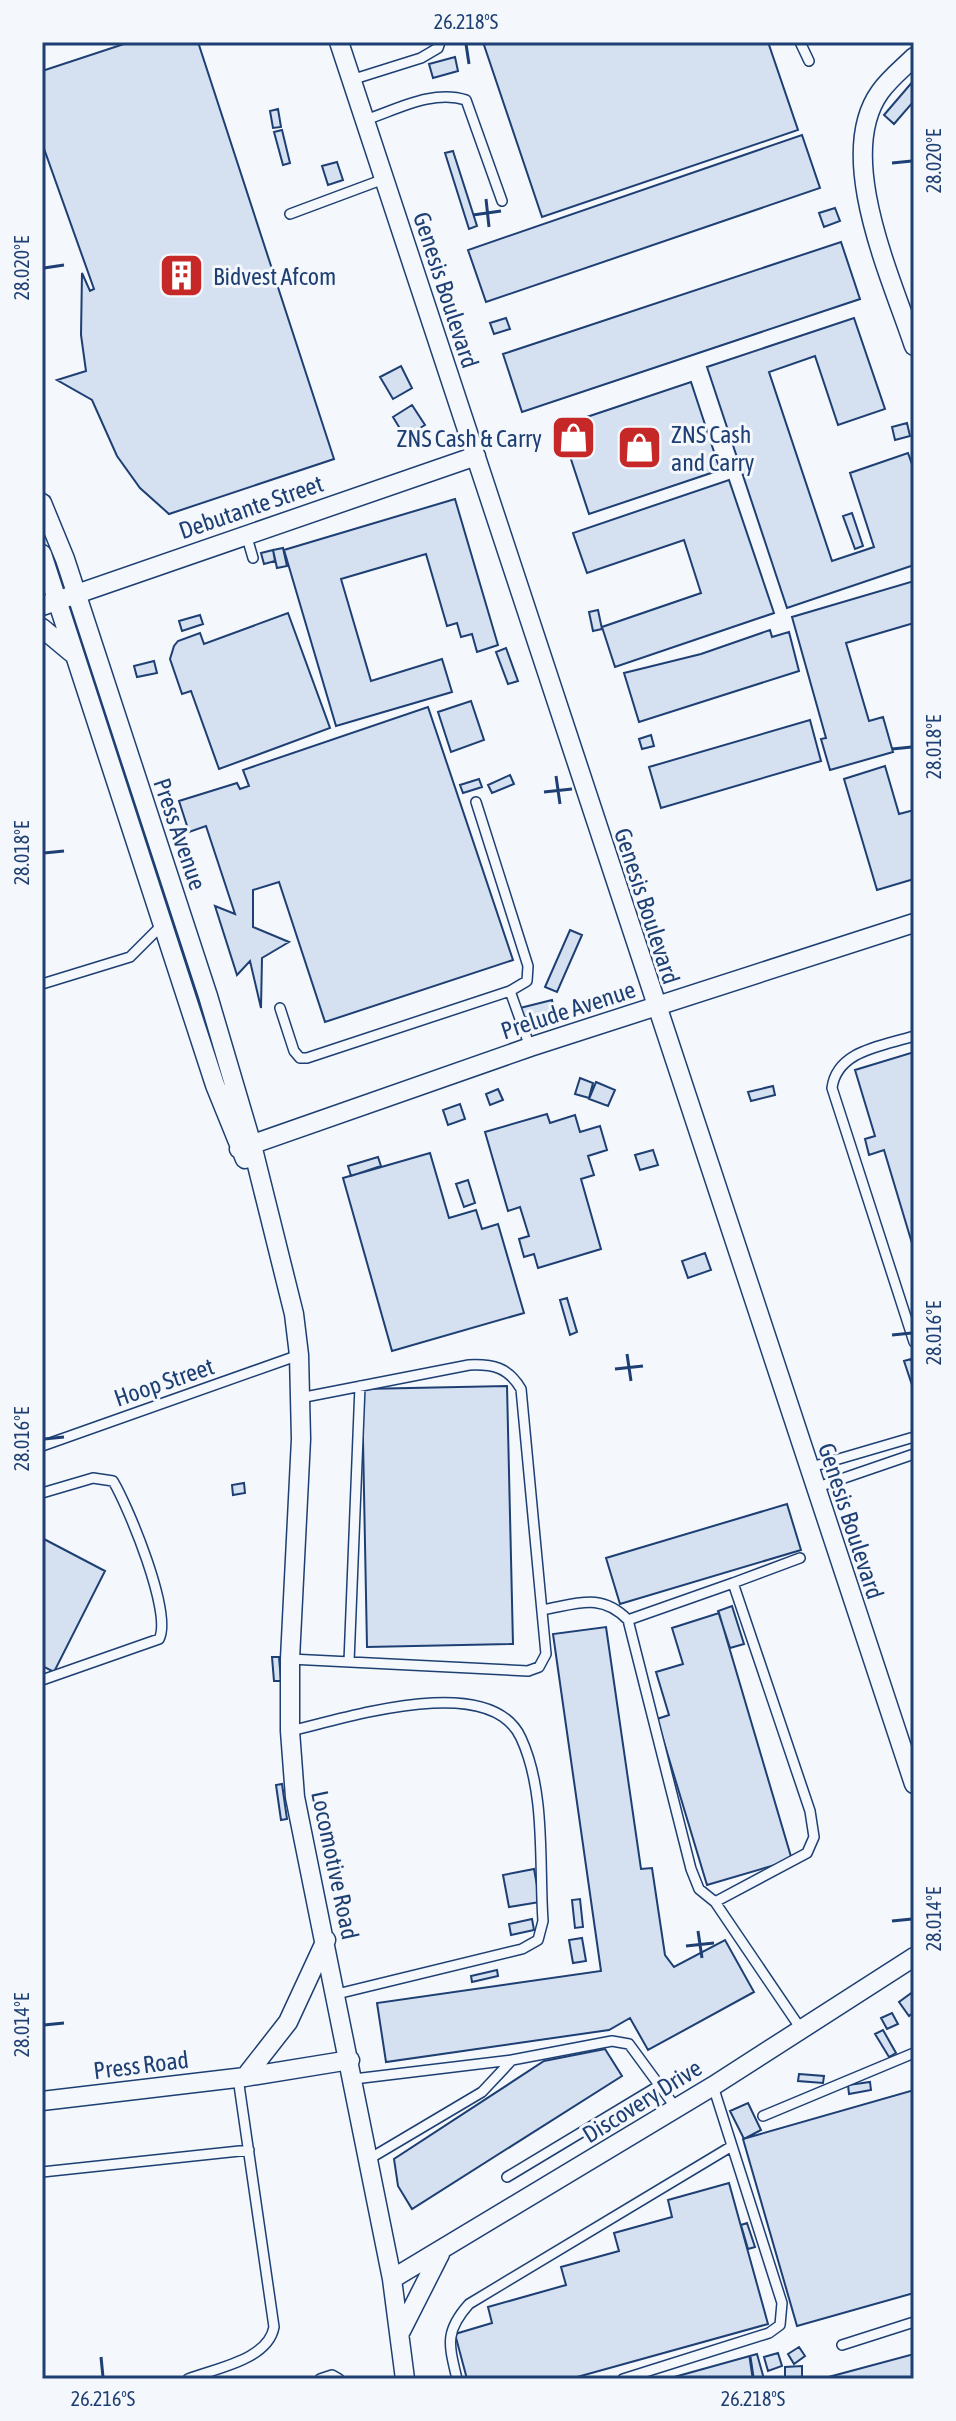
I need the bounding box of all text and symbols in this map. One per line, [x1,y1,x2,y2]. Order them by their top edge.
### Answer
text: 26.218°S [434,10,498,33]
text: 28.020°E [922,128,945,193]
street label: Genesis Boulevard [408,209,484,371]
text: 28.020°E [10,235,33,300]
building icon: Bidvest Afcom [158,252,206,300]
place label: Bidvest Afcom [213,263,336,290]
shop icon: ZNS Cash & Carry [549,414,597,462]
place label: ZNS Cash and Carry [671,421,755,476]
shop icon: ZNS Cash and Carry [616,424,664,472]
place label: ZNS Cash & Carry [397,425,542,452]
street label: Debutante Street [175,470,327,544]
text: 28.018°E [922,714,945,779]
street label: Press Avenue [148,775,212,893]
text: 28.018°E [10,820,33,885]
street label: Genesis Boulevard [609,825,685,987]
street label: Prelude Avenue [497,976,639,1044]
text: 28.016°E [922,1300,945,1365]
street label: Hoop Street [111,1352,218,1412]
text: 28.016°E [10,1406,33,1471]
street label: Genesis Boulevard [813,1440,889,1602]
street label: Locomotive Road [306,1788,364,1942]
text: 28.014°E [922,1886,945,1951]
text: 28.014°E [10,1992,33,2057]
street label: Press Road [92,2046,190,2084]
street label: Discovery Drive [578,2054,706,2148]
text: 26.216°S [71,2387,135,2410]
text: 26.218°S [721,2387,785,2410]

